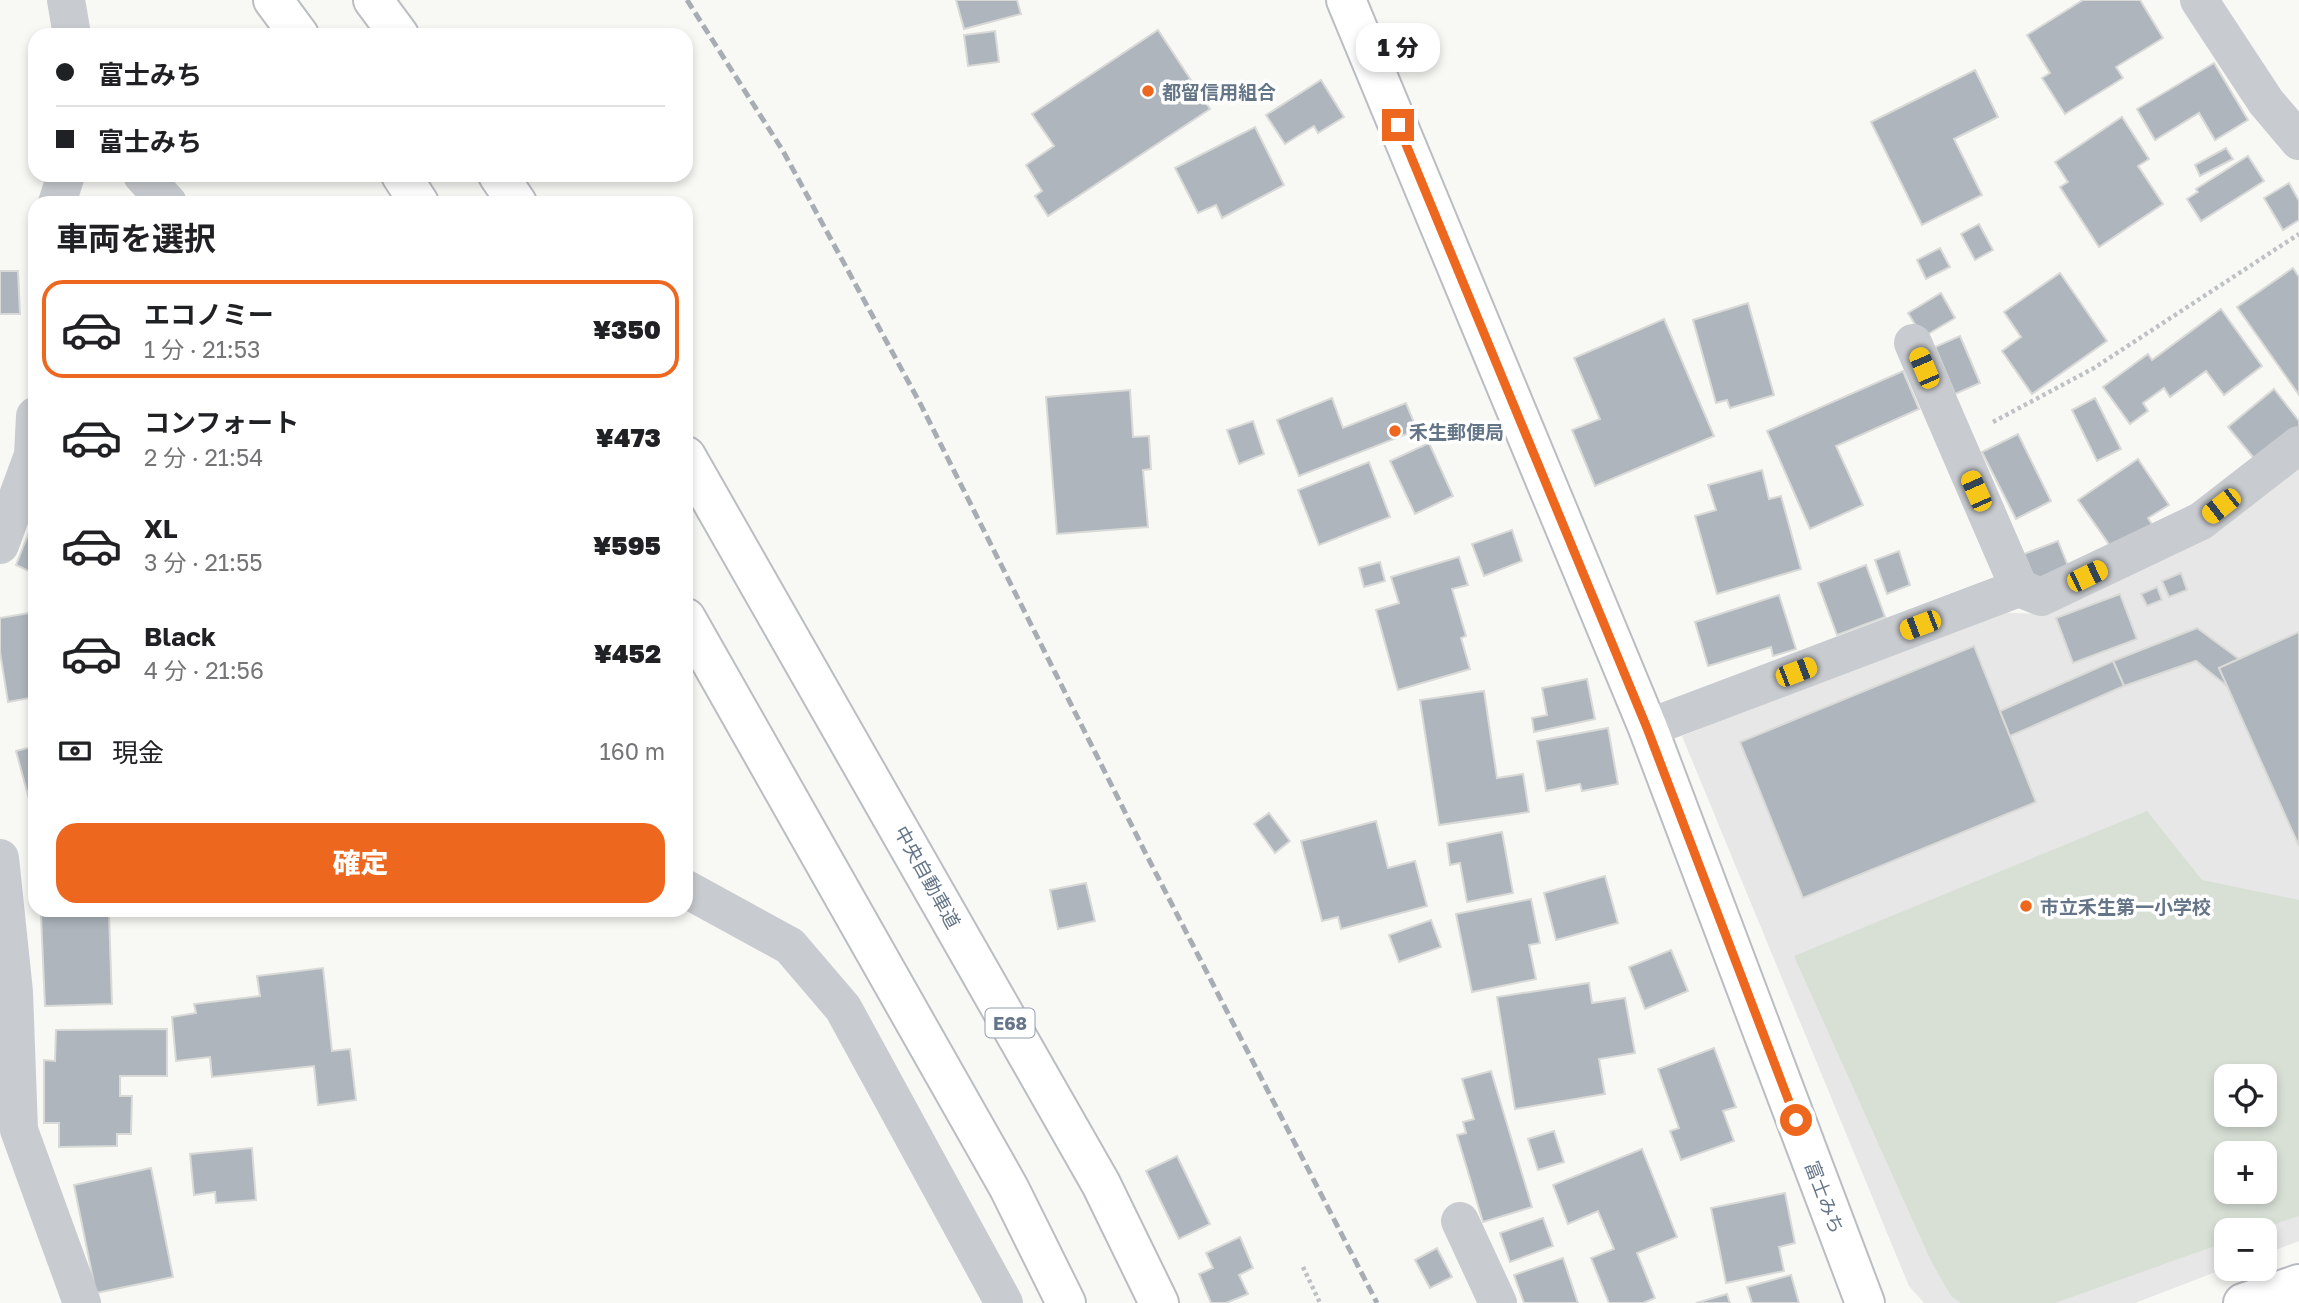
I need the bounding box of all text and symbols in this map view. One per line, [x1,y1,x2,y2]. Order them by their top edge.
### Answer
callout: 1 分 [1356,24,1440,72]
text: 1 分 [1378,33,1418,61]
text: 富士みち [98,59,202,90]
place label: 都留信用組合 [1162,80,1276,103]
marker: 都留信用組合 [1140,83,1156,99]
route end [1382,109,1414,141]
text: 富士みち [98,126,202,157]
text: 車両を選択 [56,219,216,257]
icon: car [60,298,123,361]
text: エコノミー [144,299,274,330]
text: ¥350 [593,314,661,345]
text: 1 分 · 21:53 [144,335,261,363]
car [1907,345,1942,391]
icon: car [60,406,123,469]
text: コンフォート [144,407,299,438]
place label: 禾生郵便局 [1409,420,1504,443]
text: ¥473 [596,422,661,453]
marker: 禾生郵便局 [1387,423,1403,439]
text: 2 分 · 21:54 [144,443,263,471]
car [1958,468,1995,514]
car [2198,485,2245,527]
text: XL [144,513,178,544]
icon: car [60,514,123,577]
text: ¥595 [593,530,661,561]
text: 3 分 · 21:55 [144,548,263,576]
car [2064,557,2111,595]
car [1897,608,1944,642]
text: Black [144,621,216,652]
icon: car [60,622,123,685]
text: ¥452 [594,638,661,669]
car [1773,655,1820,689]
text: 4 分 · 21:56 [144,656,264,684]
icon: cash [56,732,94,770]
text: 現金 [112,737,164,768]
text: 160 m [600,737,665,765]
street label: 中央自動車道 [890,822,966,932]
button: 確定 [56,823,665,903]
place label: 市立禾生第一小学校 [2040,895,2211,918]
marker: 市立禾生第一小学校 [2018,898,2034,914]
road number: E68 [986,1008,1034,1038]
map controls [2214,1064,2277,1281]
button: locate [2214,1064,2277,1127]
route start [1780,1104,1812,1136]
button: + [2214,1141,2277,1204]
street label: 富士みち [1801,1157,1849,1237]
button: − [2214,1218,2277,1281]

